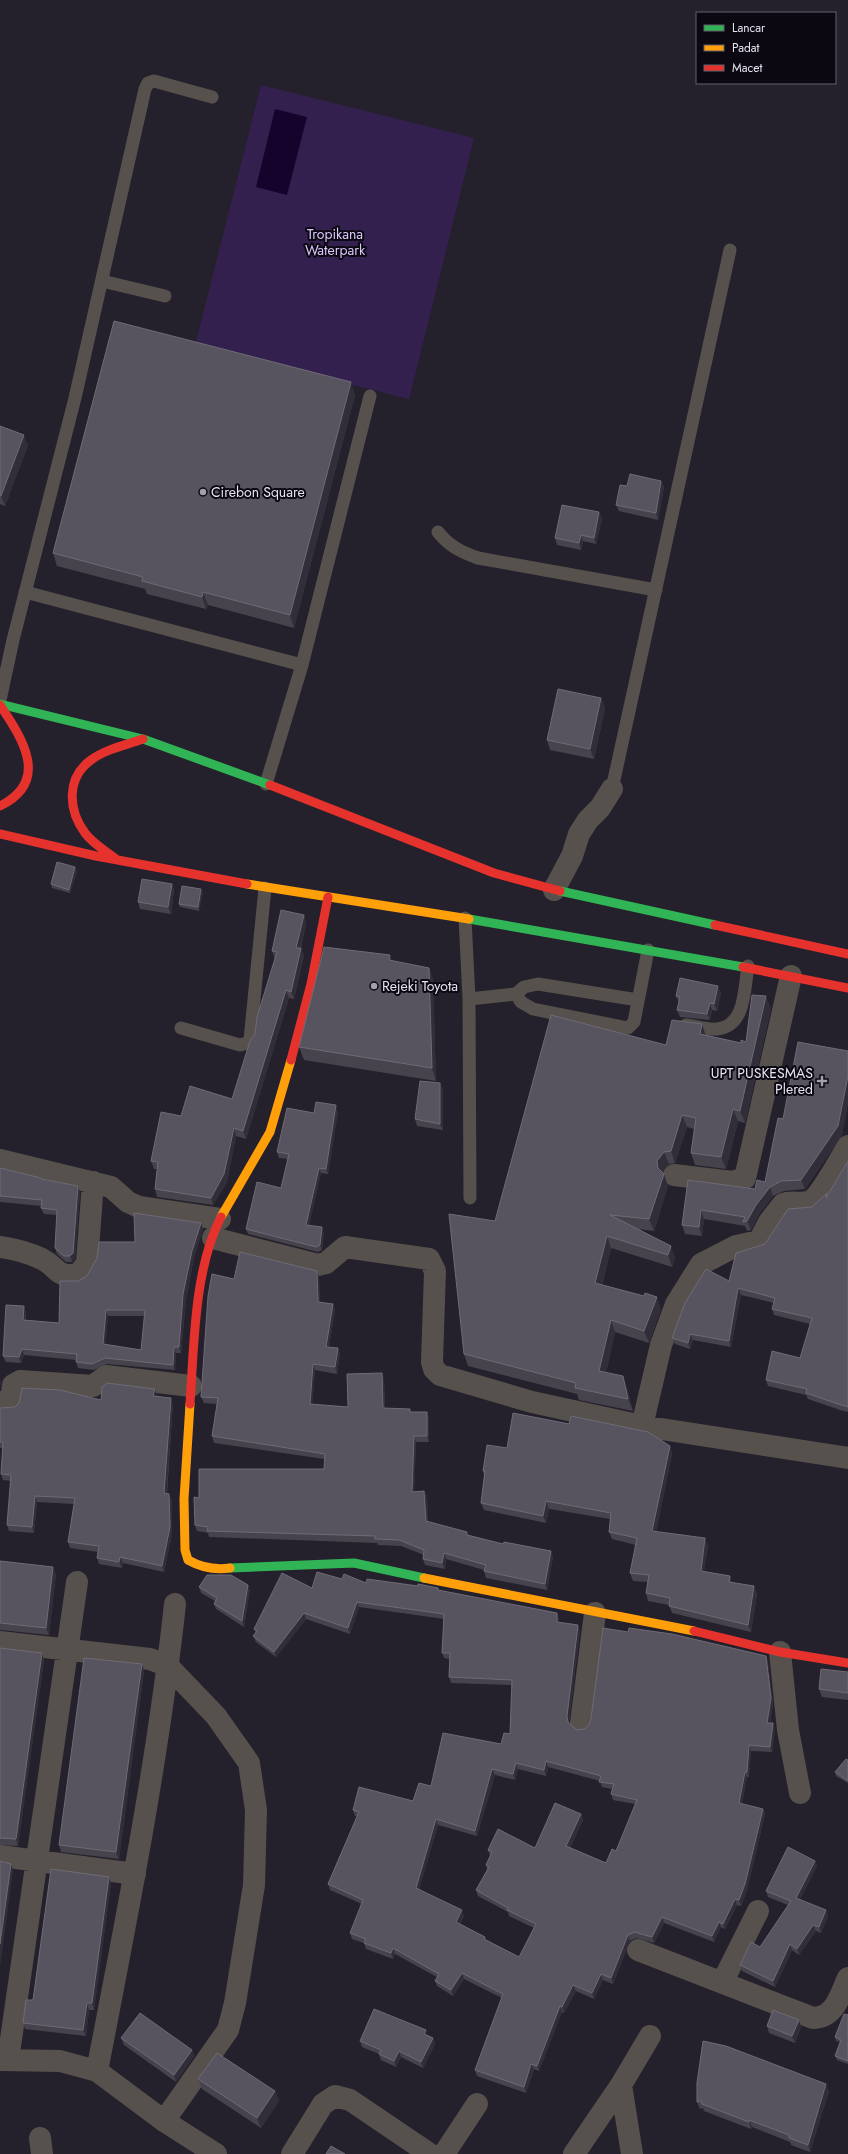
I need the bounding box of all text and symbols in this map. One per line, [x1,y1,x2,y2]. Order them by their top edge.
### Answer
legend [696,12,836,84]
text: Lancar [732,19,766,37]
text: Padat [732,39,760,57]
text: Macet [732,59,762,77]
park label: Tropikana Waterpark [305,224,366,260]
place label: Cirebon Square [211,482,305,502]
marker: Cirebon Square [198,487,208,497]
place label: Rejeki Toyota [382,976,458,996]
marker: Rejeki Toyota [369,981,379,991]
place label: UPT PUSKESMAS Plered [711,1063,813,1099]
marker: UPT PUSKESMAS Plered [816,1075,828,1087]

